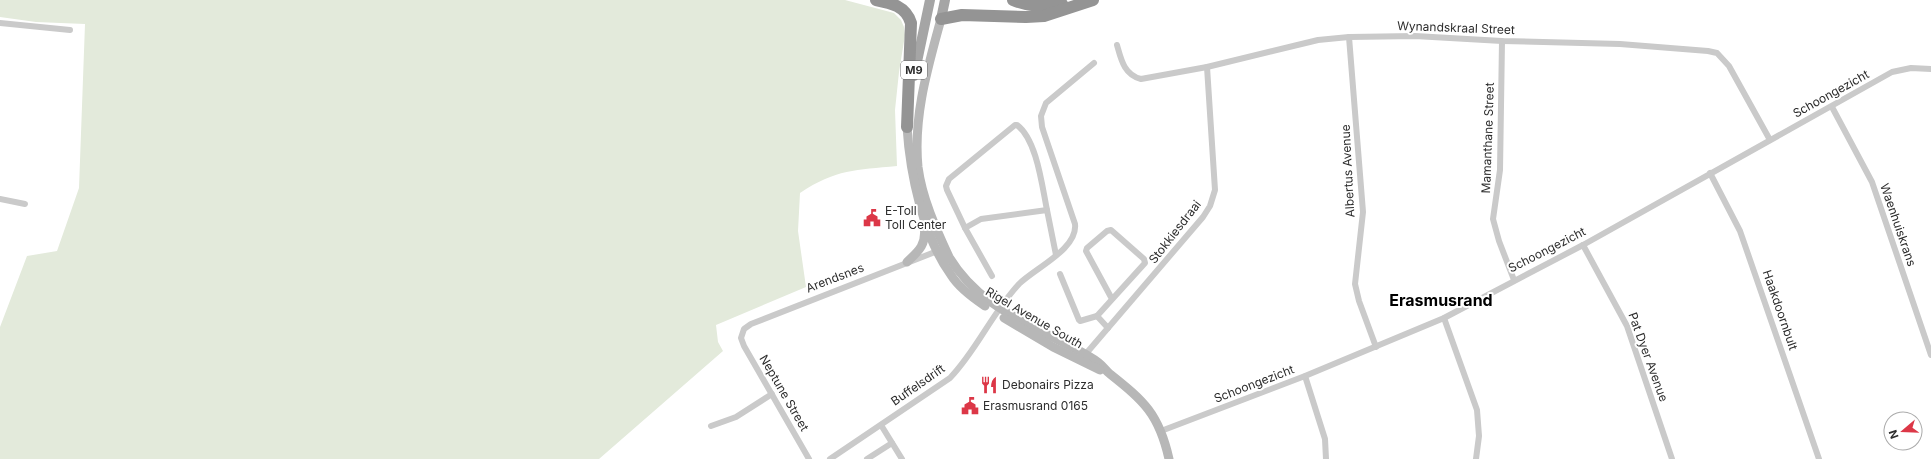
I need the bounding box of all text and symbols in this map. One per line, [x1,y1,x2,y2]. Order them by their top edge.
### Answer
street label: Wynandskraal Street [1397,18,1515,37]
road number: M9 [901,61,927,79]
street label: Schoongezicht [1790,66,1872,121]
street label: Mamanthane Street [1478,82,1497,194]
street label: Albertus Avenue [1338,124,1357,218]
street label: Waenhuiskrans [1877,181,1920,268]
street label: Stokkiesdraai [1145,197,1204,266]
place label: E-Toll Toll Center [885,203,947,232]
public building icon: E-Toll Toll Center [862,208,882,228]
street label: Schoongezicht [1506,224,1588,275]
street label: Arendsnes [804,260,866,295]
street label: Haakdoornbult [1760,268,1801,352]
street label: Rigel Avenue South [983,284,1086,352]
district label: Erasmusrand [1389,290,1493,310]
street label: Pat Dyer Avenue [1625,310,1672,404]
street label: Neptune Street [757,352,812,434]
street label: Buffelsdrift [888,361,948,409]
street label: Schoongezicht [1212,361,1296,406]
restaurant icon: Debonairs Pizza [979,375,999,395]
place label: Debonairs Pizza [1002,377,1094,392]
public building icon: Erasmusrand 0165 [960,396,980,416]
place label: Erasmusrand 0165 [983,398,1088,413]
north arrow [1883,411,1923,451]
text: N [1886,428,1902,441]

